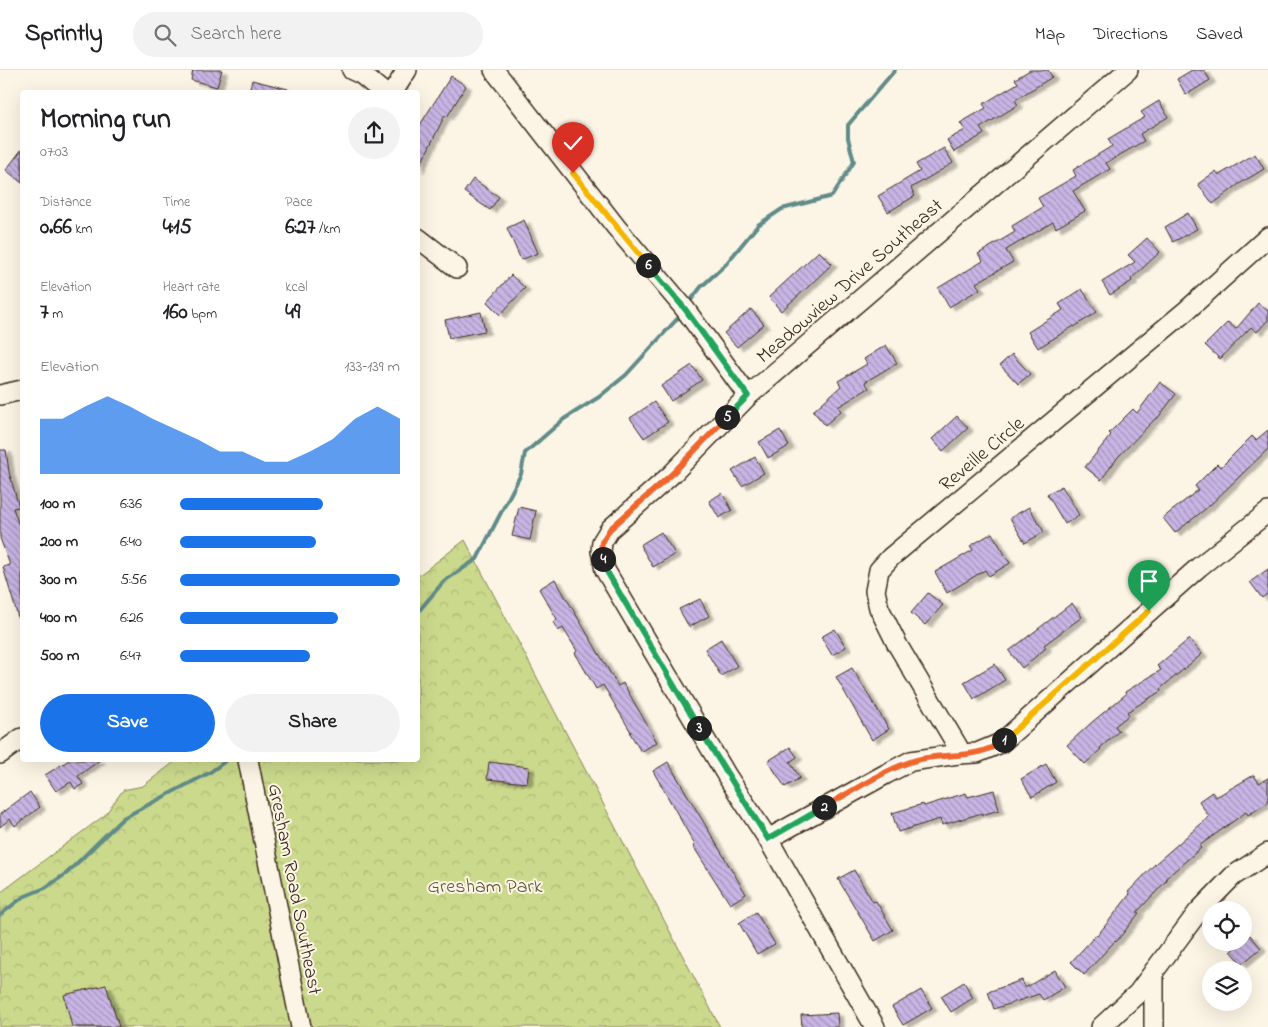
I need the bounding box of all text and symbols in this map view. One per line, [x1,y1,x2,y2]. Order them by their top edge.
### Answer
search box [133,12,483,57]
text: Sprintly [25,17,103,52]
icon: search [151,21,179,49]
text: Search here [191,21,282,48]
text: Map [1035,22,1065,48]
text: Directions [1093,22,1168,48]
text: Saved [1196,22,1243,48]
text: Morning run [40,100,171,141]
button: share [348,107,400,159]
pin [552,122,594,173]
icon: check [559,129,587,157]
text: 07:03 [40,140,68,164]
text: Distance [40,192,92,213]
text: Time [163,192,190,213]
text: Pace [285,192,313,213]
street label: Meadowview Drive Southeast [751,192,951,371]
text: 0.66 [40,213,72,243]
text: 4:15 [163,213,192,243]
text: 6:27 [285,213,315,243]
text: km [72,219,92,240]
text: /km [315,219,340,240]
pin: 6 [636,252,660,278]
text: 6 [645,255,652,276]
text: Elevation [40,277,91,298]
text: Heart rate [163,277,220,298]
text: kcal [285,277,308,298]
text: 7 [40,298,49,328]
text: 160 [163,298,188,328]
text: 49 [285,298,300,328]
text: m [49,304,63,325]
text: bpm [188,304,217,325]
text: Elevation [40,355,99,379]
text: 133–139 m [344,355,400,379]
pin: 5 [714,404,740,430]
text: 5 [723,407,732,428]
street label: Reveille Circle [934,410,1032,499]
text: 100 m [40,492,75,516]
text: 6:36 [120,492,142,516]
text: 200 m [40,530,78,554]
text: 6:40 [120,530,142,554]
pin: 4 [590,546,616,572]
text: 4 [601,549,606,570]
pin [1128,560,1170,611]
icon: arrive [1135,567,1163,595]
text: 300 m [40,568,77,592]
text: 5:56 [120,568,147,592]
text: 400 m [40,606,77,630]
text: 6:26 [120,606,143,630]
text: 500 m [40,644,79,668]
text: 6:47 [120,644,142,668]
button: Save [40,694,215,752]
button: Share [225,694,400,752]
pin: 3 [686,716,712,740]
text: 3 [697,718,702,739]
pin: 1 [992,728,1016,752]
text: 1 [1002,730,1007,751]
street label: Gresham Road Southeast [259,781,328,998]
pin: 2 [812,794,836,820]
text: 2 [821,797,828,818]
park label: Gresham Park [428,873,543,902]
map controls [1202,901,1252,1011]
button: locate [1202,901,1252,951]
button: layers [1202,961,1252,1011]

